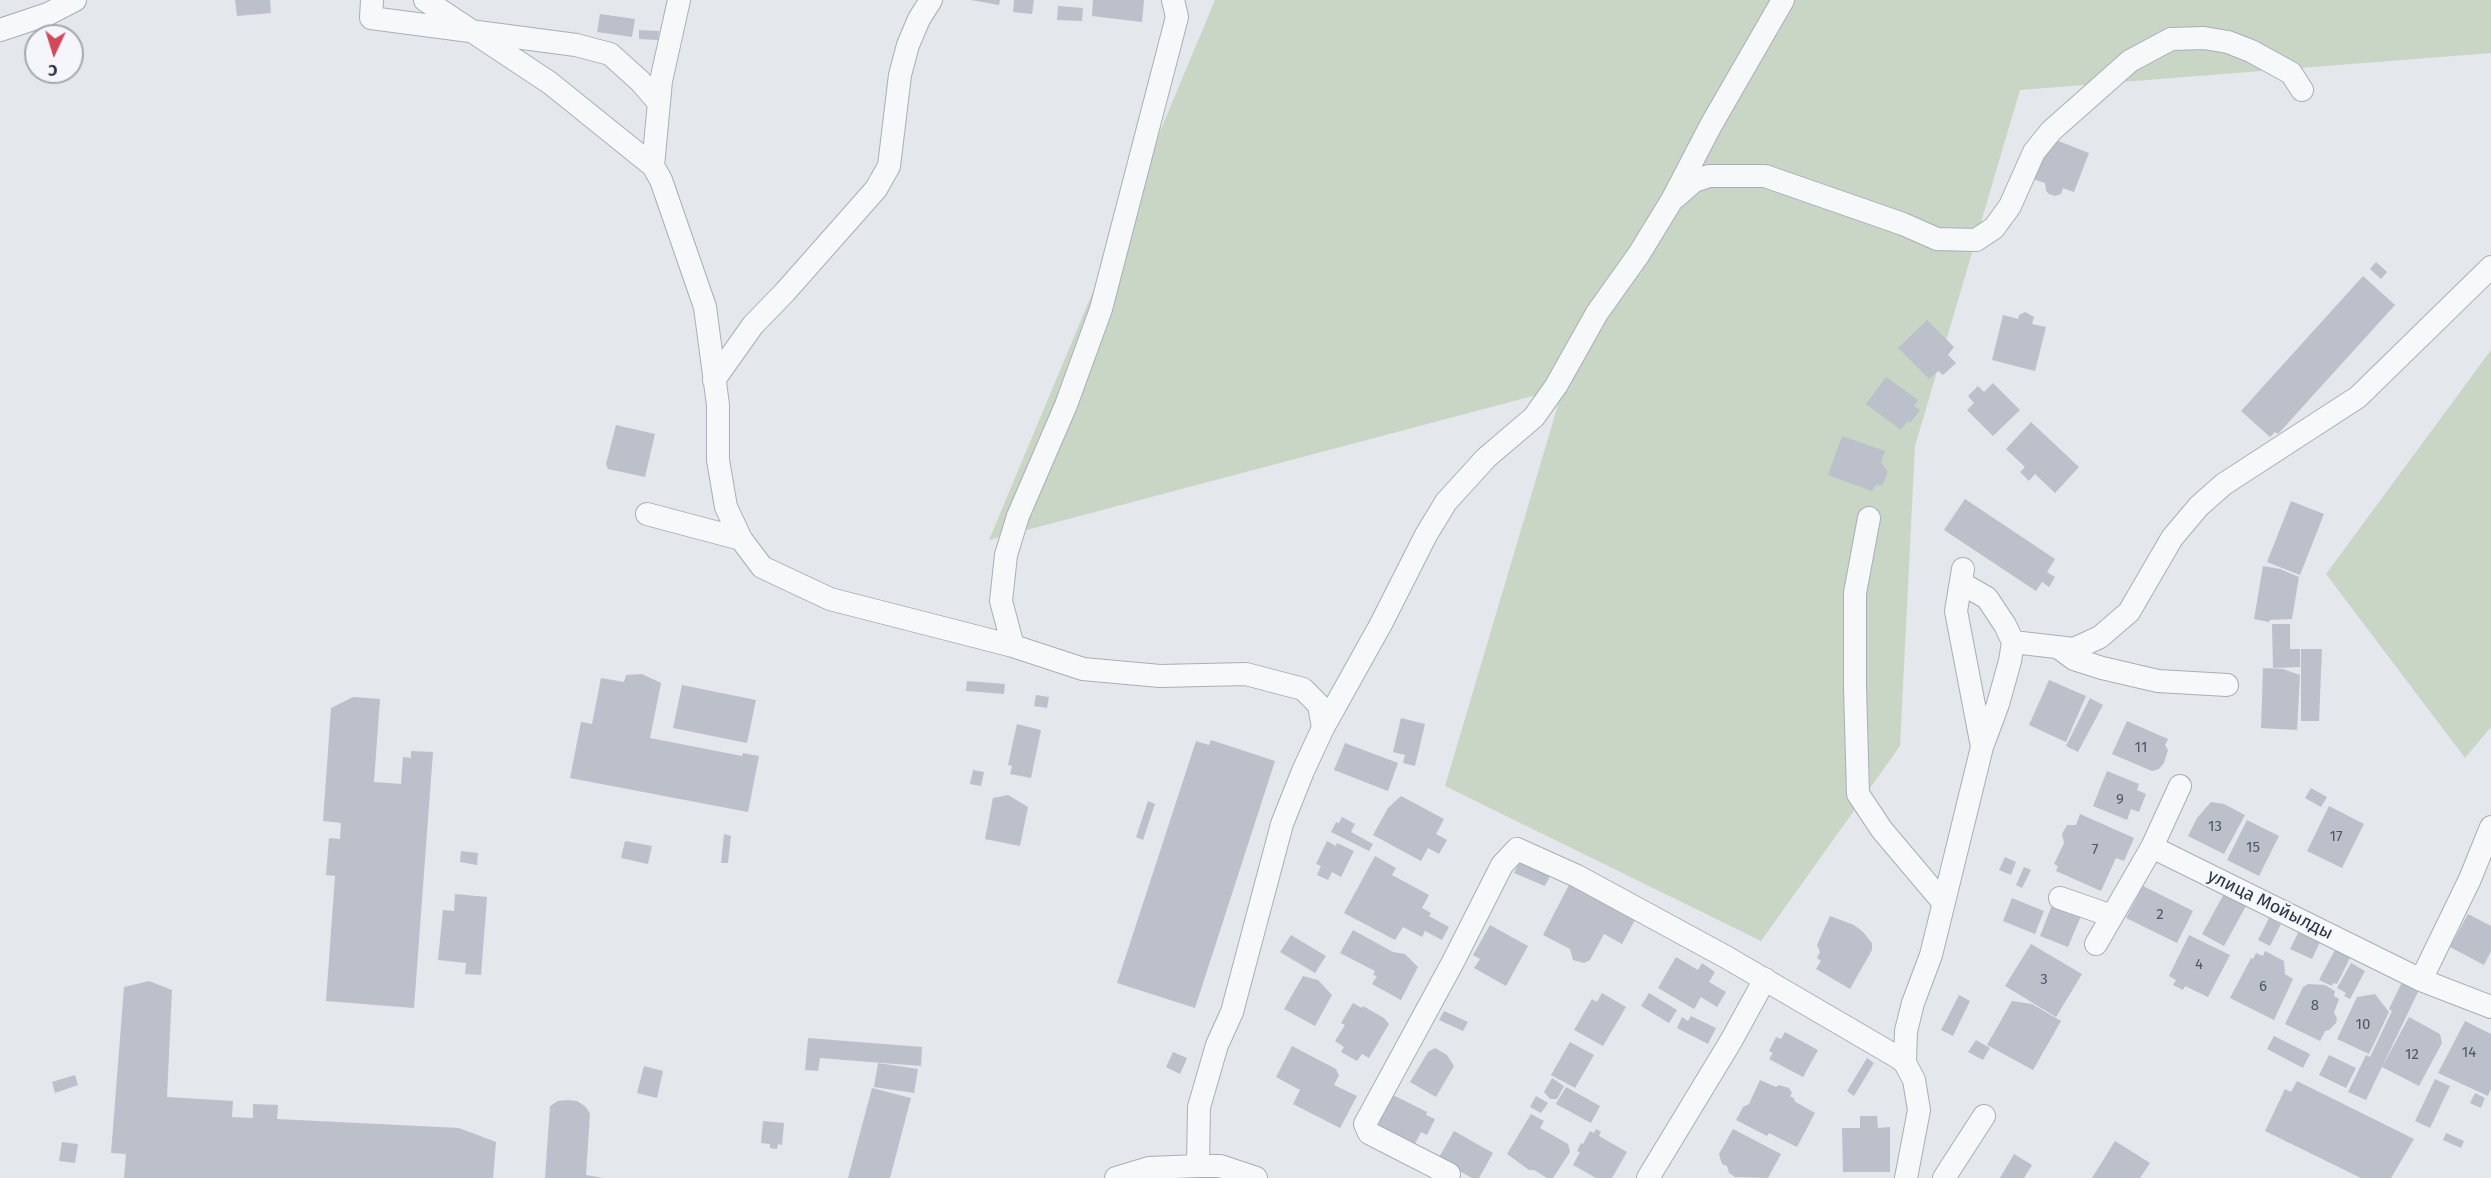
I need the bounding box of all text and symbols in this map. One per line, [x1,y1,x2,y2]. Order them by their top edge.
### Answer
north arrow [24,24,84,84]
text: С [48,61,58,80]
house number: 11 [2135,739,2147,757]
house number: 9 [2116,791,2124,809]
house number: 13 [2208,818,2222,836]
house number: 17 [2329,828,2343,846]
house number: 15 [2246,839,2260,857]
house number: 7 [2092,841,2098,859]
street label: улица Мойылды [2204,865,2336,945]
house number: 2 [2156,906,2164,924]
house number: 4 [2195,956,2203,974]
house number: 3 [2040,971,2048,989]
house number: 6 [2259,978,2267,996]
house number: 8 [2311,997,2319,1015]
house number: 10 [2356,1016,2370,1034]
house number: 14 [2462,1044,2476,1062]
house number: 12 [2405,1046,2419,1064]

